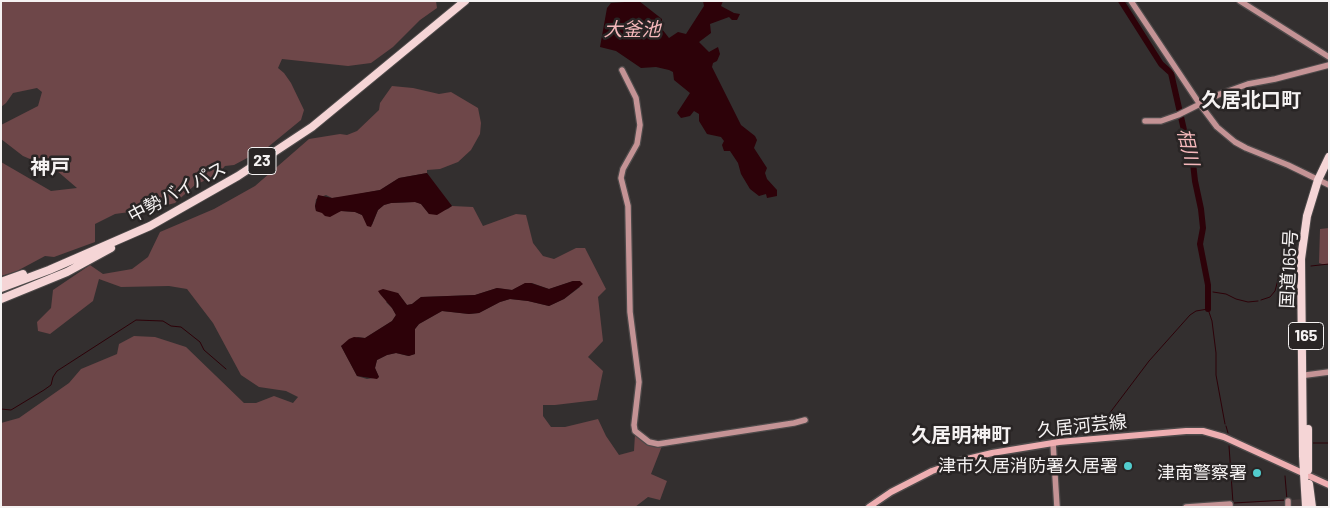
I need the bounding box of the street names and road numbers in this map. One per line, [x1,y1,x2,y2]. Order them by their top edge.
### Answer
road number: 23 [248,148,276,175]
street label: 中勢バイパス [124,157,230,227]
street label: 国道165号 [1276,229,1302,309]
road number: 165 [1288,322,1324,350]
street label: 久居河芸線 [1036,411,1128,441]

